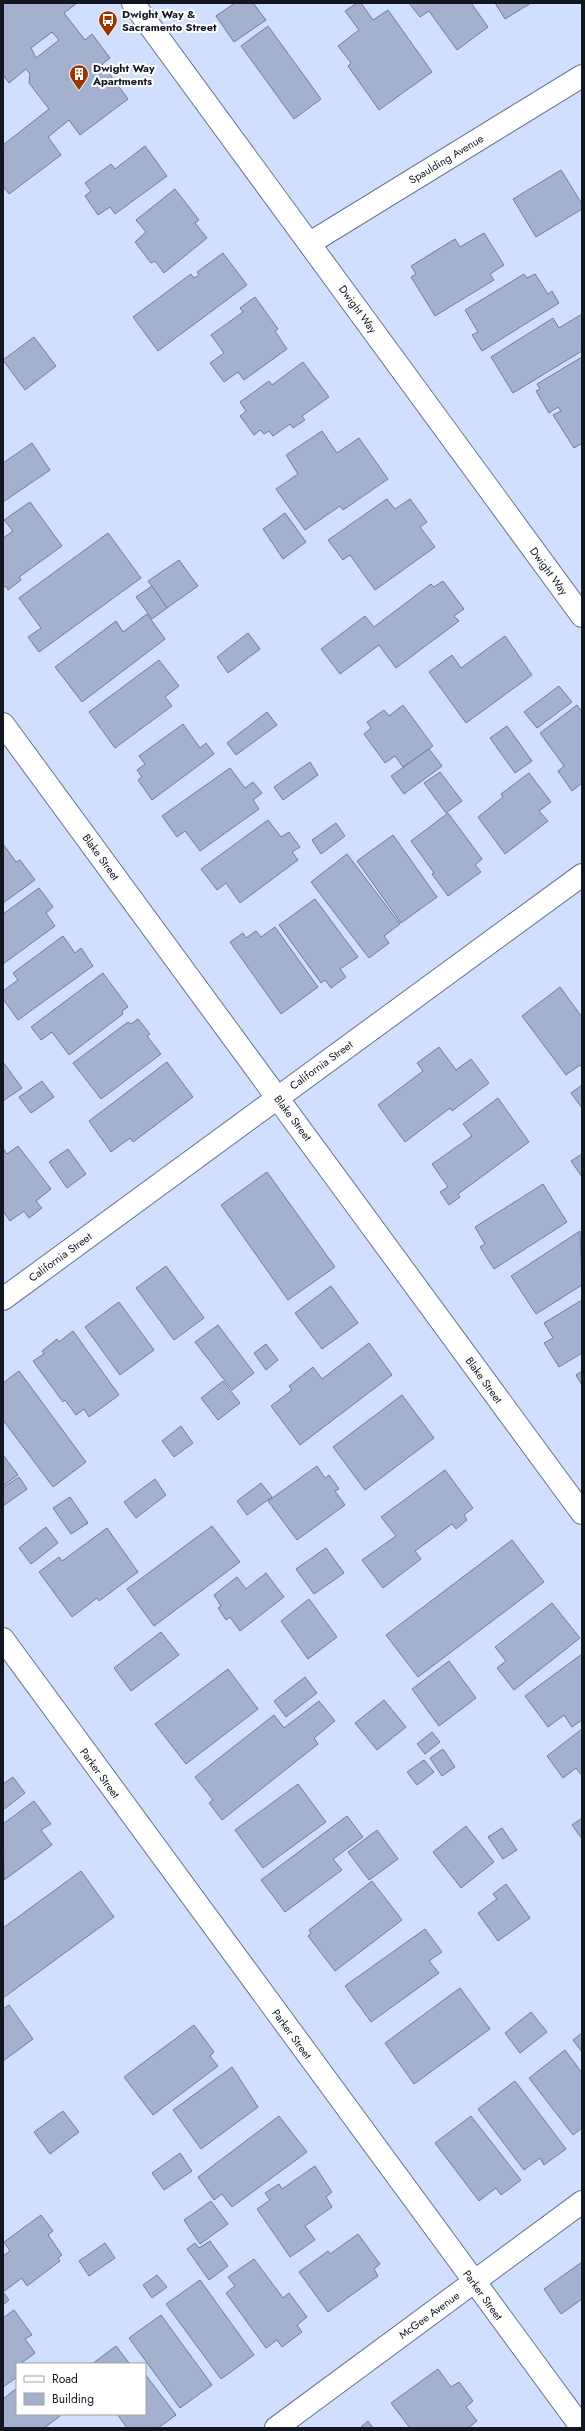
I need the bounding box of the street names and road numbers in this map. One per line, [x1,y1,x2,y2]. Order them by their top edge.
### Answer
street label: Spaulding Avenue [406,130,487,188]
street label: Dwight Way [335,282,381,336]
street label: Dwight Way [526,544,572,598]
street label: Blake Street [79,831,124,884]
street label: California Street [286,1036,356,1093]
street label: Blake Street [270,1092,316,1145]
street label: California Street [25,1228,95,1285]
street label: Blake Street [462,1354,507,1407]
street label: Parker Street [76,1745,124,1802]
street label: Parker Street [268,2006,316,2063]
street label: Parker Street [459,2267,507,2324]
street label: McGee Avenue [395,2287,463,2343]

